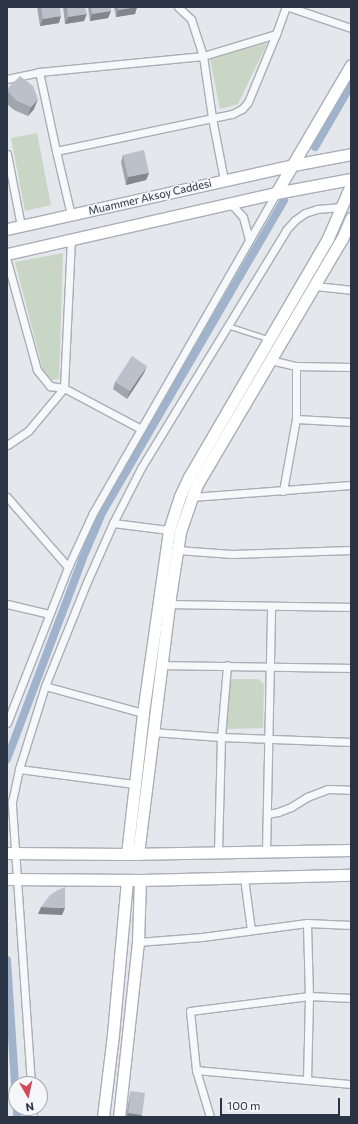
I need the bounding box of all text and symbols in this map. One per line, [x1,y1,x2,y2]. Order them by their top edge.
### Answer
street label: Muammer Aksoy Caddesi [87,176,213,218]
north arrow [8,1076,48,1116]
scale bar [222,1090,342,1116]
text: 100 m [227,1098,261,1112]
text: N [25,1100,35,1114]

